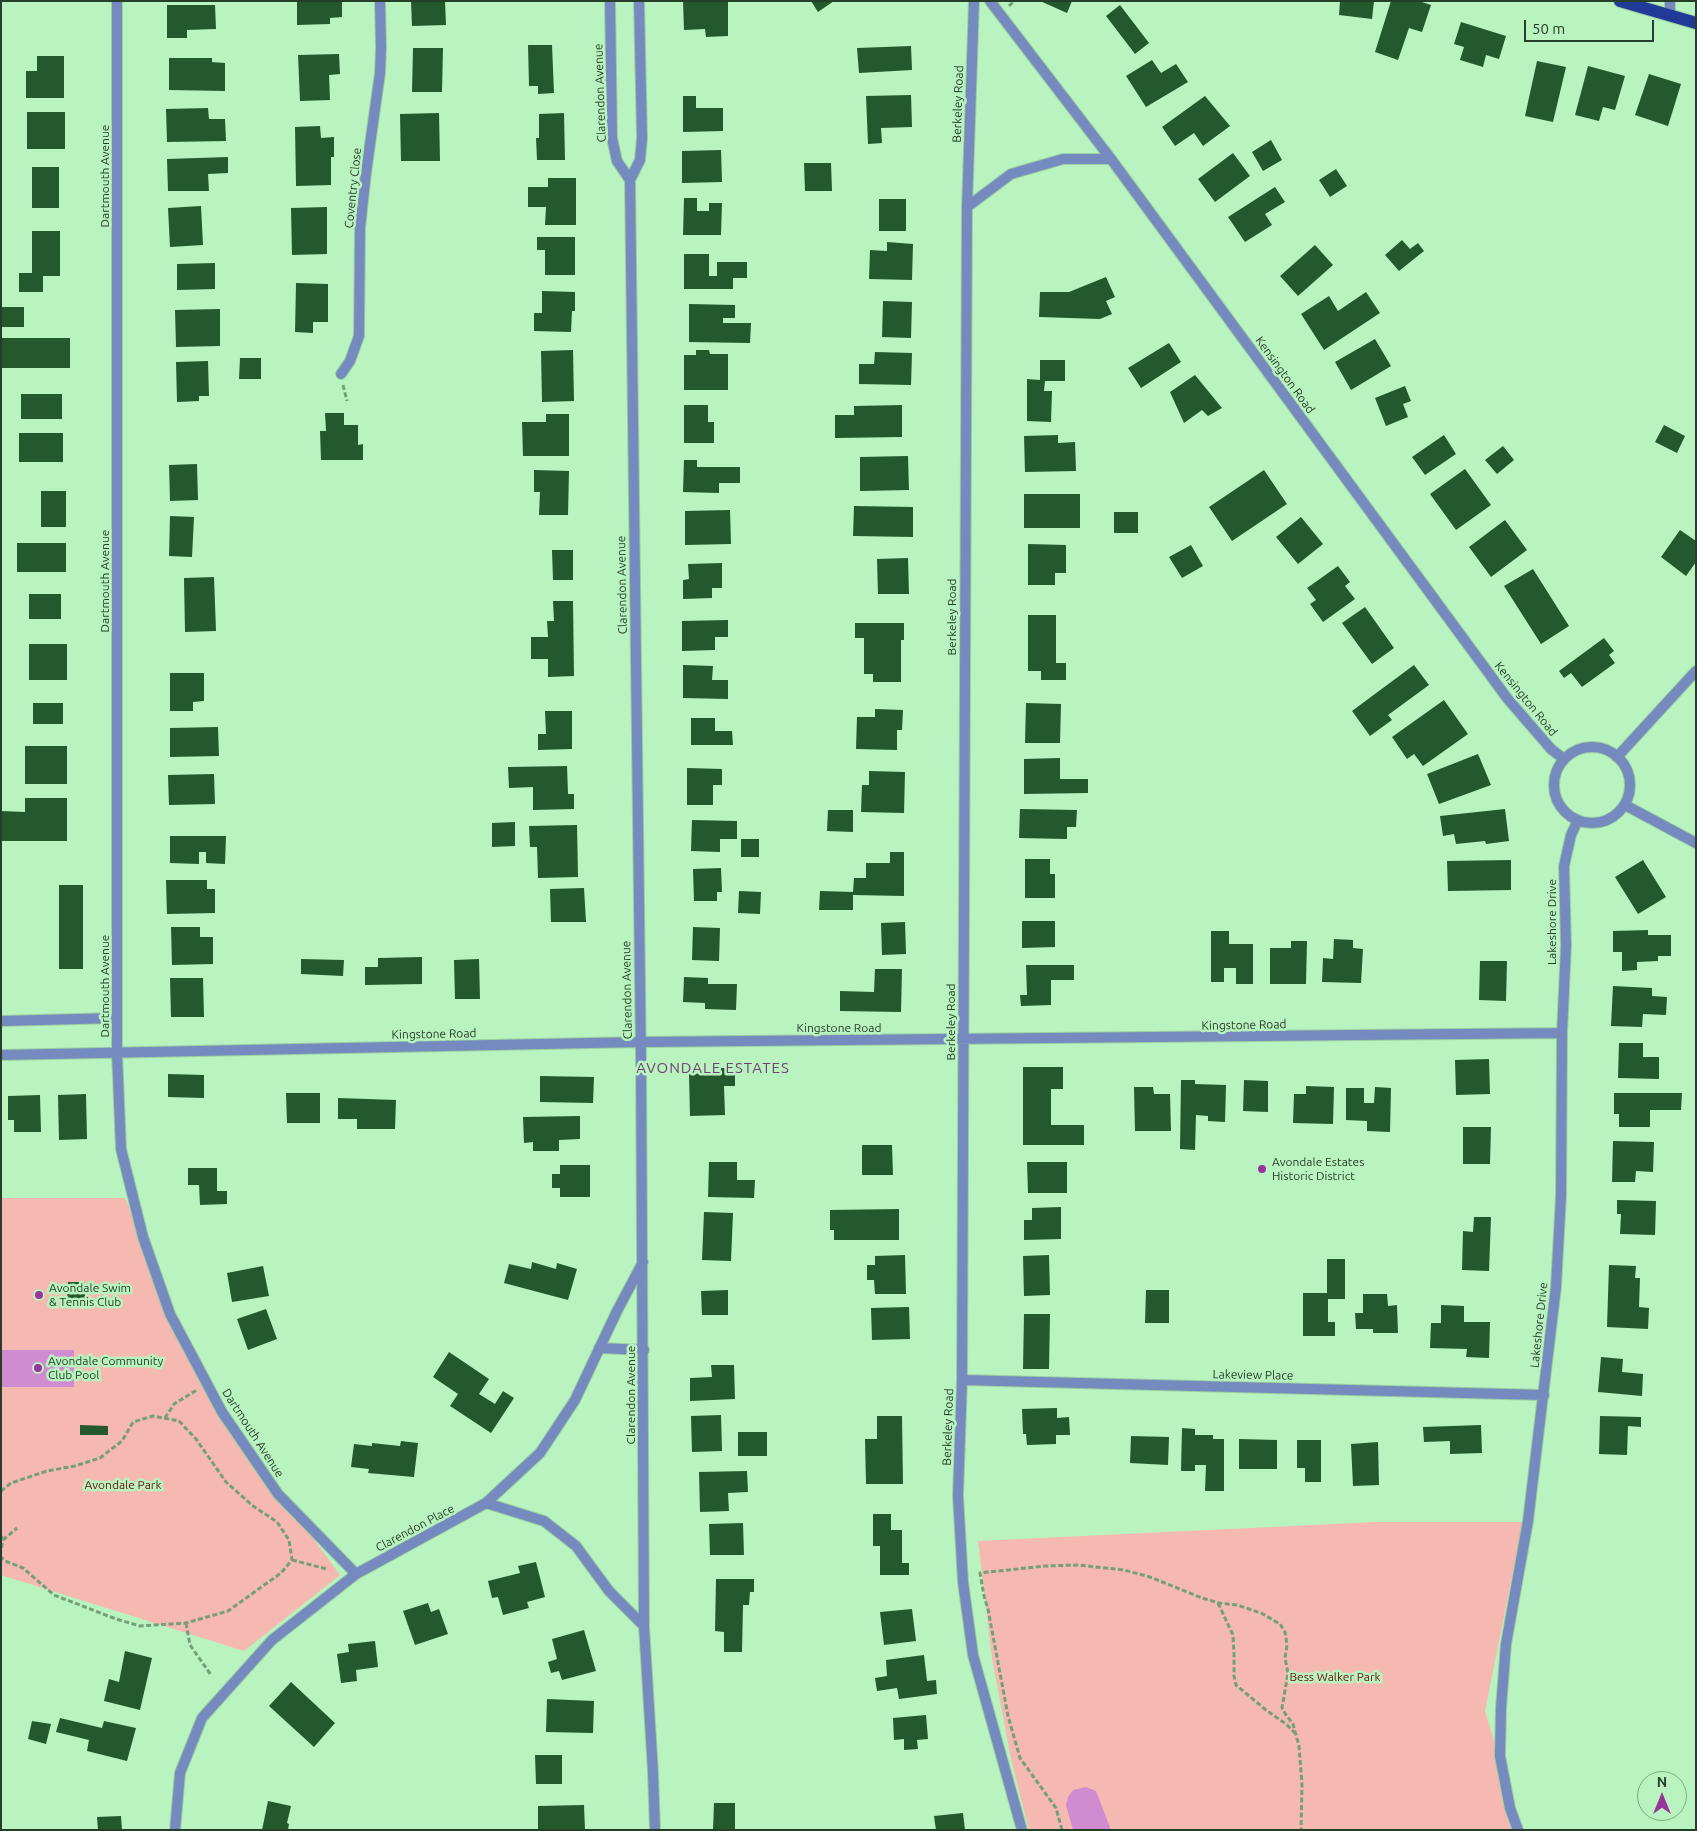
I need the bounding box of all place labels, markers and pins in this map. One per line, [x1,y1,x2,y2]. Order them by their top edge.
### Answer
place label: Avondale Estates Historic District [1272,1155,1364,1183]
marker: Avondale Estates Historic District [1256,1163,1268,1175]
place label: Avondale Swim & Tennis Club [49,1281,131,1309]
marker: Avondale Swim & Tennis Club [33,1289,45,1301]
place label: Avondale Community Club Pool [48,1354,163,1382]
marker: Avondale Community Club Pool [32,1362,44,1374]

